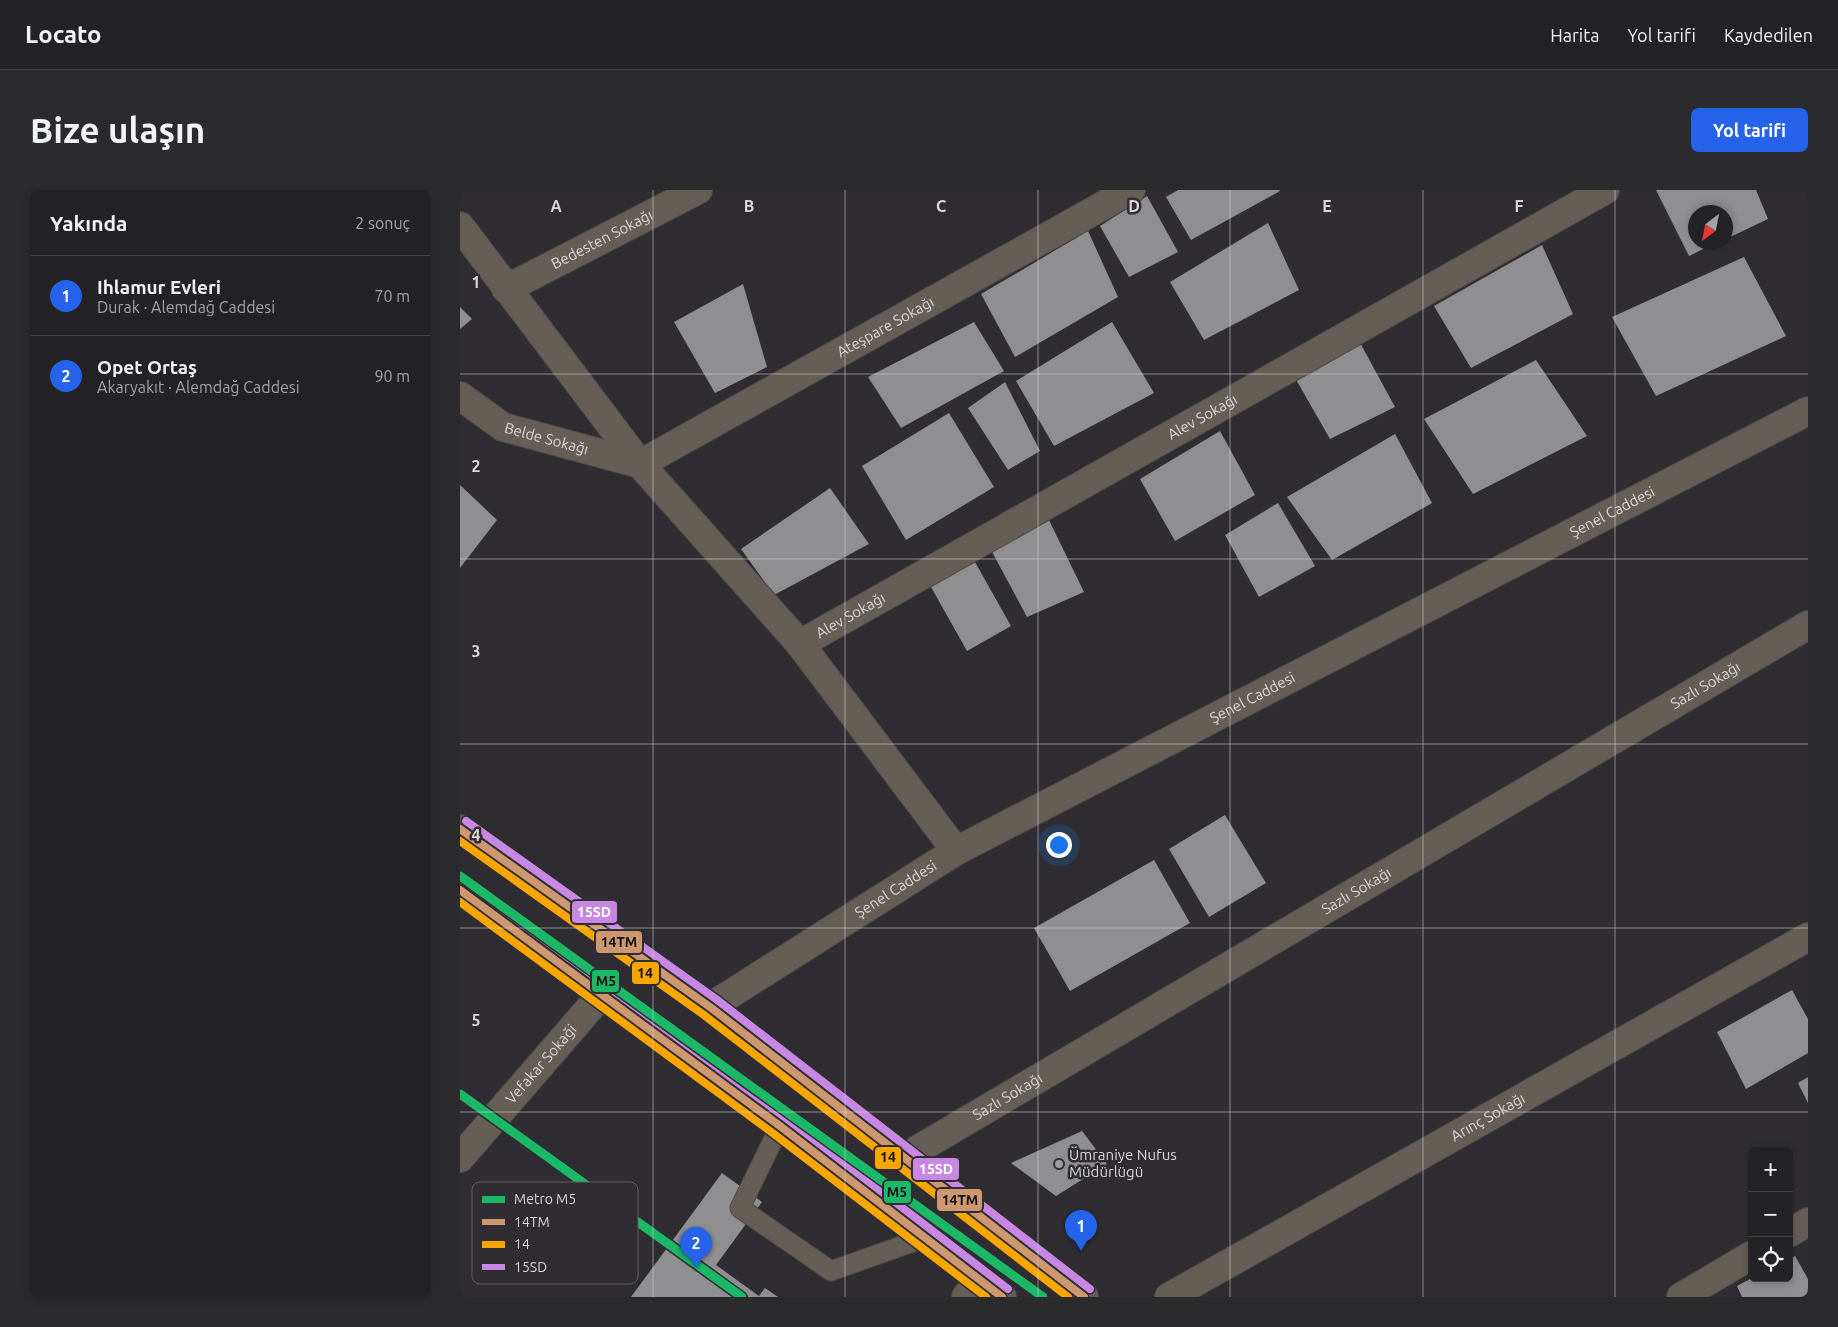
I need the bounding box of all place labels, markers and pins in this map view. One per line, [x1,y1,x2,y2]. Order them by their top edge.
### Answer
place label: Ümraniye Nufus Müdürlügü [1069,1146,1177,1180]
marker: Ümraniye Nufus Müdürlügü [1053,1158,1065,1170]
pin: 1 [1065,1210,1097,1251]
pin: 2 [680,1227,712,1268]

